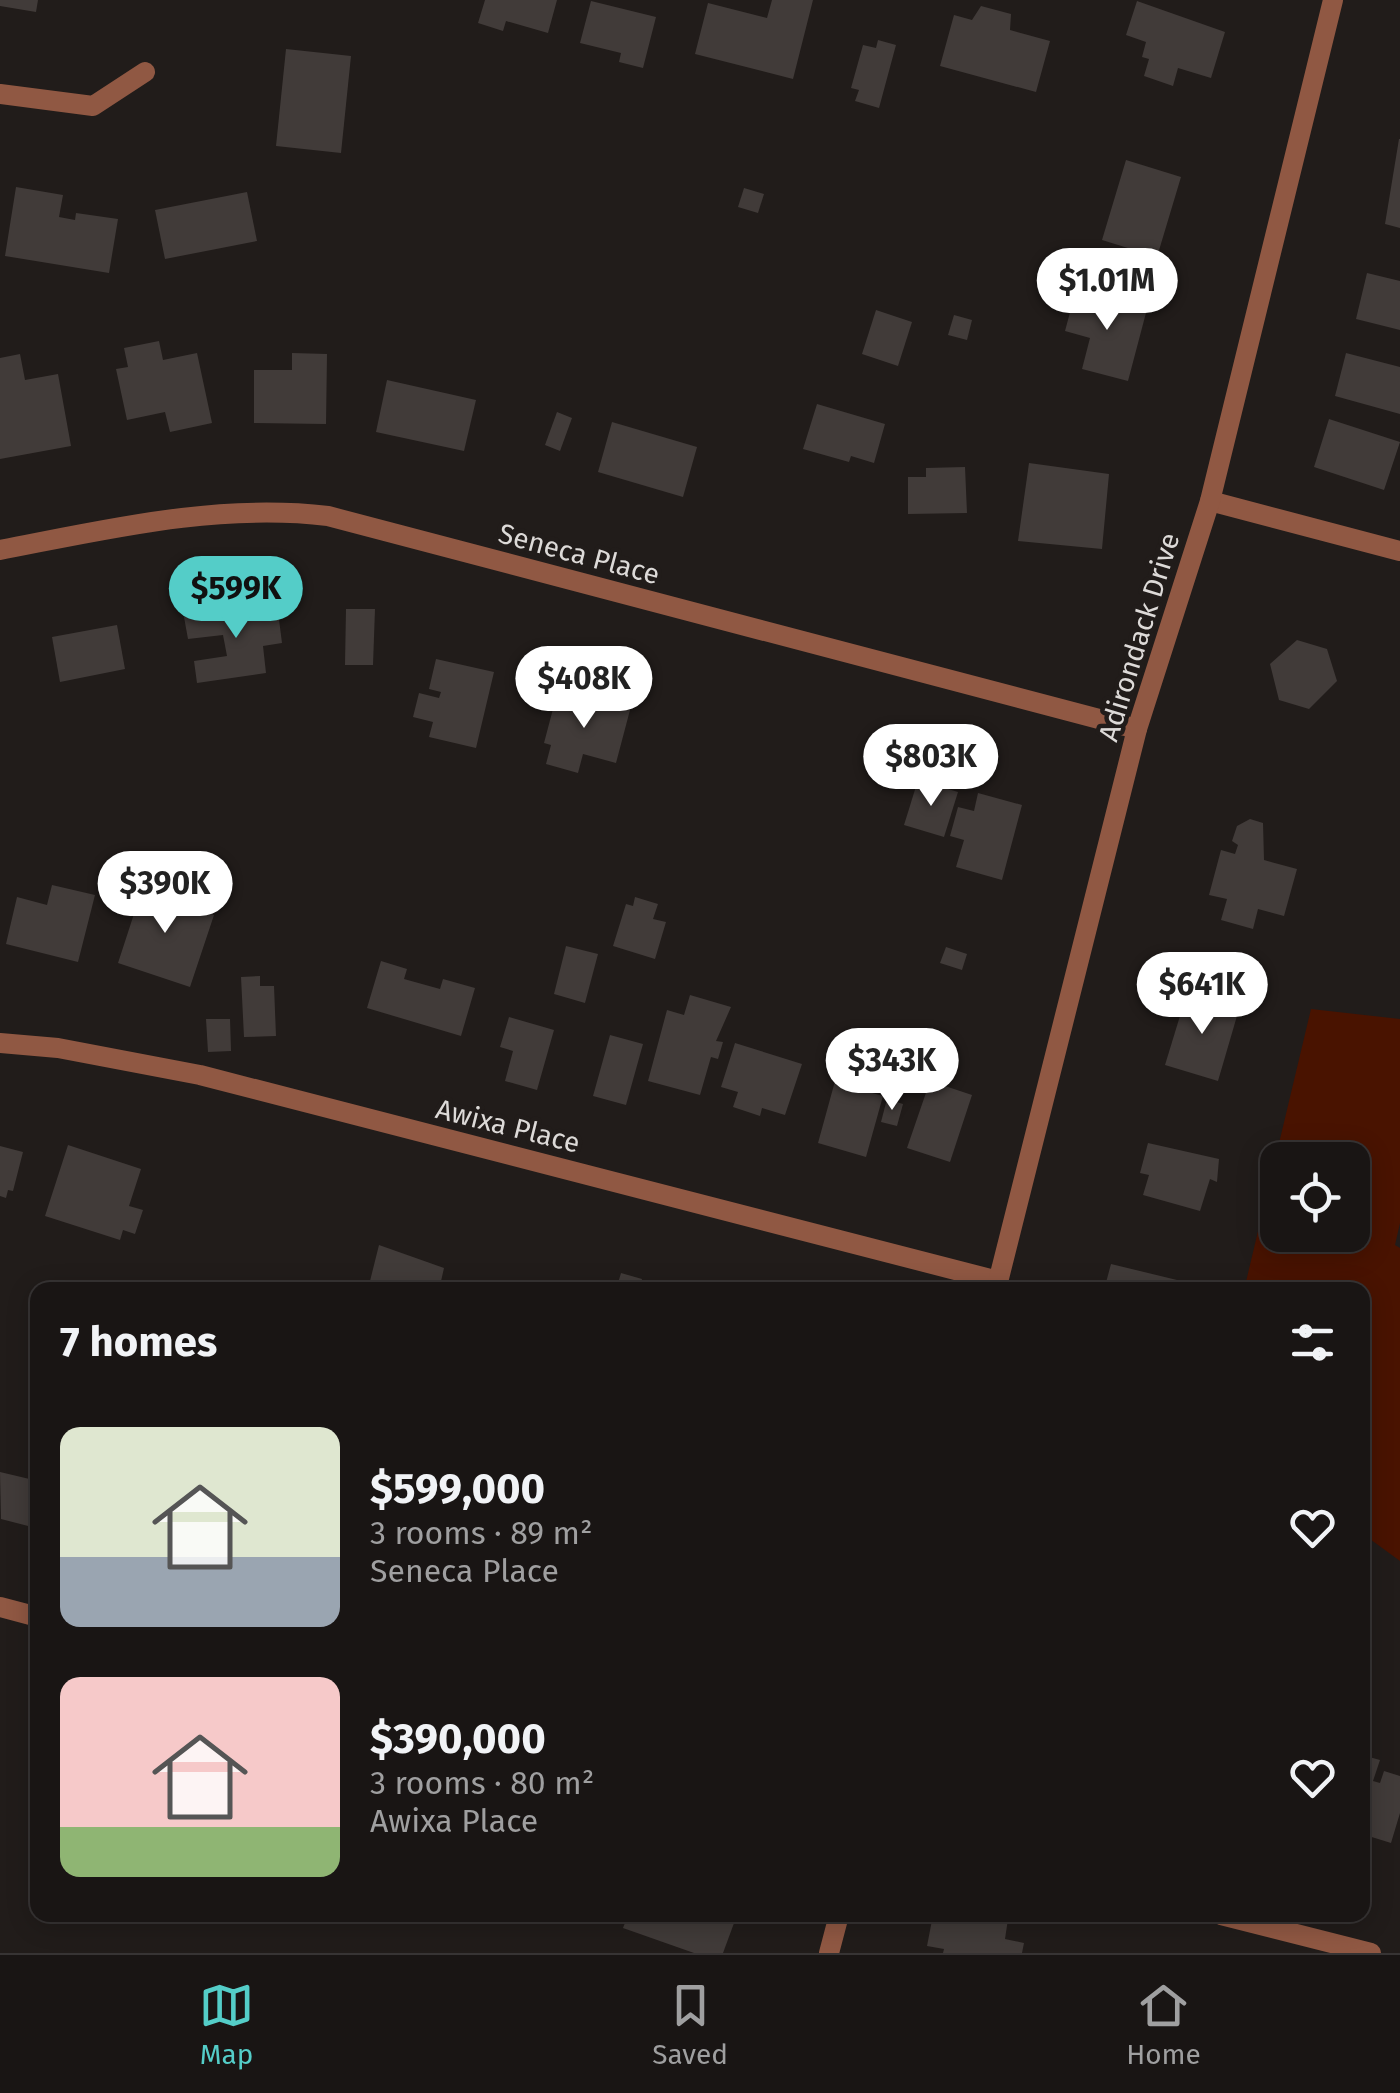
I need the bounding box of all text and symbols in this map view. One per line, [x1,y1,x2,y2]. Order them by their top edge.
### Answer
pin: $1.01M [1026,248,1188,333]
text: $1.01M [1059,261,1155,299]
street label: Seneca Place [495,517,663,591]
street label: Adirondack Drive [1092,529,1186,745]
pin: $599K [166,556,306,641]
text: $599K [191,569,281,607]
pin: $408K [514,646,654,731]
text: $408K [537,659,631,697]
pin: $803K [861,724,1001,809]
text: $803K [885,737,977,775]
pin: $390K [95,851,235,936]
text: $390K [120,864,210,902]
pin: $641K [1132,952,1272,1037]
text: $641K [1159,965,1245,1003]
pin: $343K [822,1028,962,1113]
text: $343K [848,1041,936,1079]
street label: Awixa Place [433,1092,583,1160]
map controls [1260,1142,1370,1252]
button: locate [1260,1142,1370,1252]
icon: filters [1285,1315,1340,1370]
text: 7 homes [60,1317,217,1367]
text: $599,000 [370,1464,545,1514]
icon: home [140,1467,260,1587]
icon: heart [1285,1500,1340,1555]
text: 3 rooms · 89 m² [370,1514,593,1552]
text: Seneca Place [370,1552,559,1590]
text: $390,000 [370,1714,546,1764]
icon: home [140,1717,260,1837]
icon: heart [1285,1750,1340,1805]
text: 3 rooms · 80 m² [370,1764,594,1802]
text: Awixa Place [370,1802,538,1840]
tab: Map [199,1978,254,2071]
tab: Saved [652,1978,728,2071]
tab: Home [1126,1978,1201,2071]

